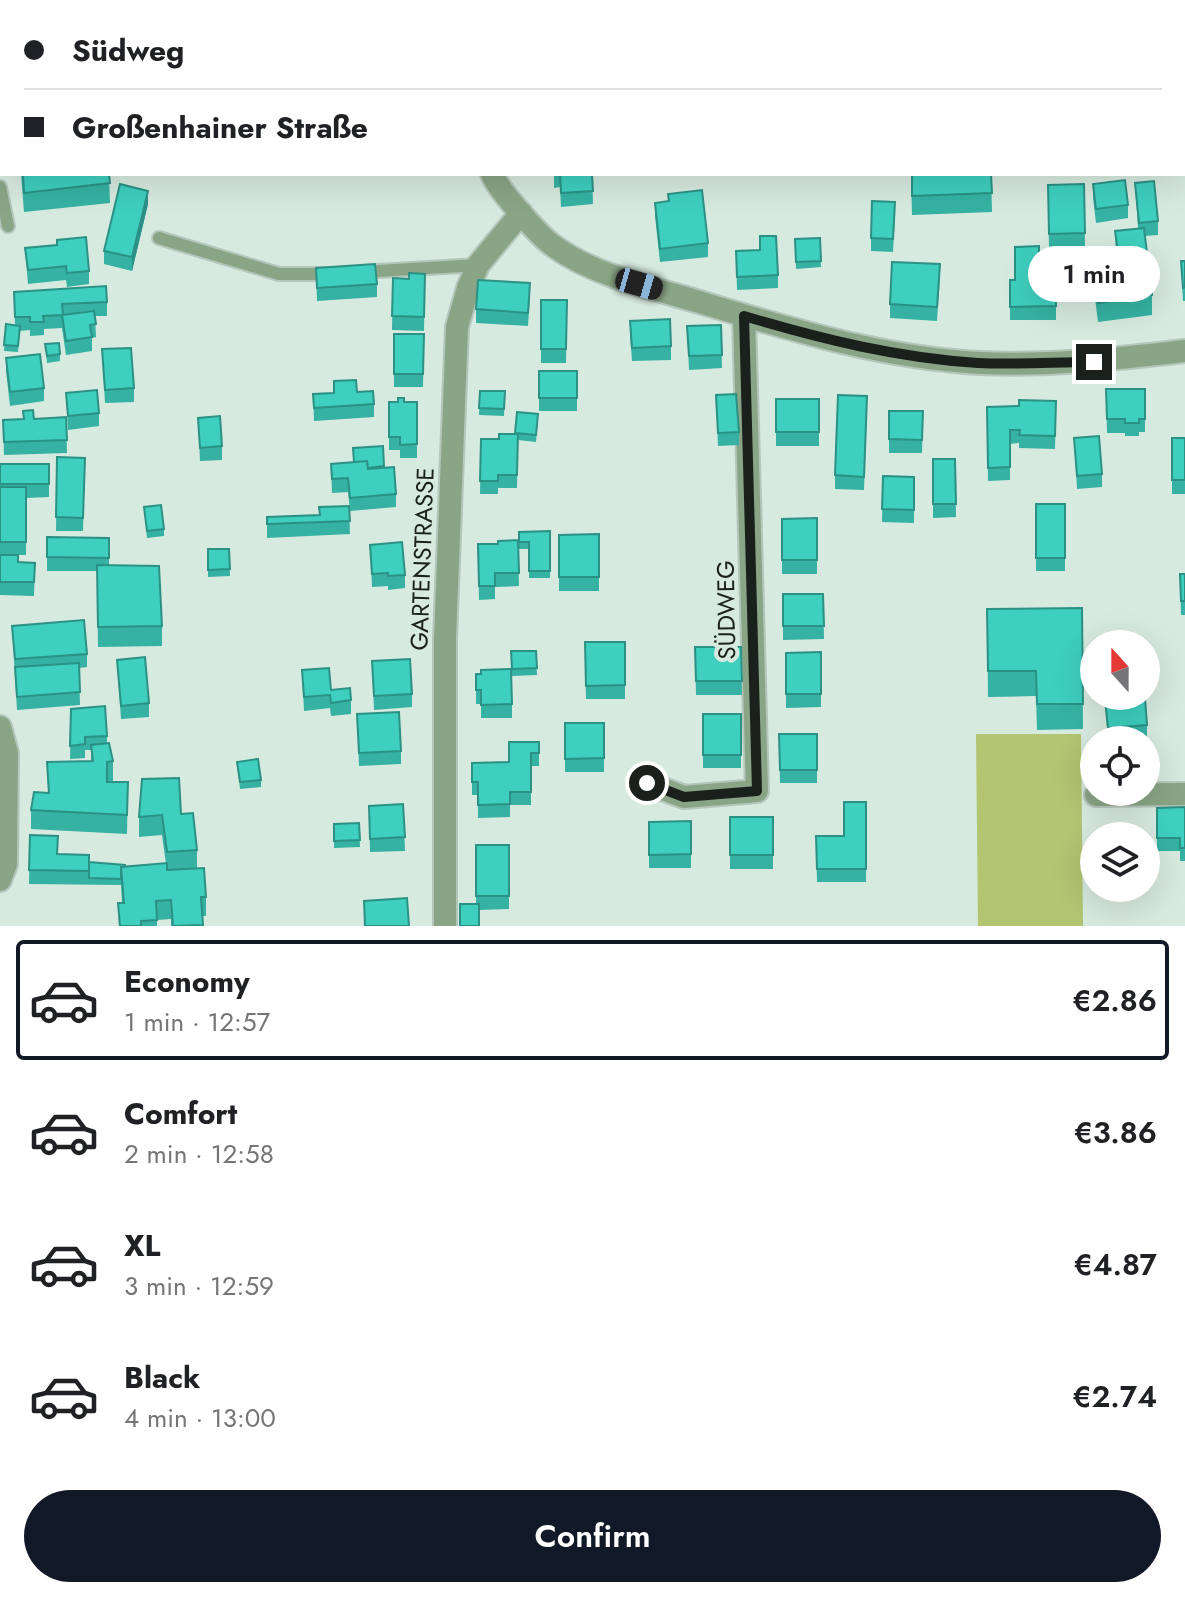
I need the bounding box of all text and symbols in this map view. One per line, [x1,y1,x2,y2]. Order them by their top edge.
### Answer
text: Südweg [72,29,184,72]
text: Großenhainer Straße [72,106,368,149]
callout: 1 min [1028,246,1160,302]
text: 1 min [1062,255,1126,293]
car [613,266,665,302]
route end [1076,344,1112,380]
street label: GARTENSTRASSE [401,467,443,651]
street label: SÜDWEG [708,560,744,660]
north arrow [1080,630,1160,710]
map controls [1080,630,1160,902]
button: locate [1080,726,1160,806]
route start [629,765,665,801]
button: layers [1080,822,1160,902]
text: Economy [124,960,250,1003]
icon: car [28,964,100,1036]
text: €2.86 [1072,979,1157,1022]
text: 1 min · 12:57 [124,1003,270,1041]
text: Comfort [124,1092,237,1135]
icon: car [28,1096,100,1168]
text: €3.86 [1074,1111,1157,1154]
text: 2 min · 12:58 [124,1135,274,1173]
text: XL [124,1224,160,1267]
icon: car [28,1228,100,1300]
text: €4.87 [1074,1243,1157,1286]
text: 3 min · 12:59 [124,1267,274,1305]
text: Black [124,1356,200,1399]
icon: car [28,1360,100,1432]
text: €2.74 [1073,1375,1157,1418]
text: 4 min · 13:00 [124,1399,276,1437]
button: Confirm [24,1490,1161,1582]

